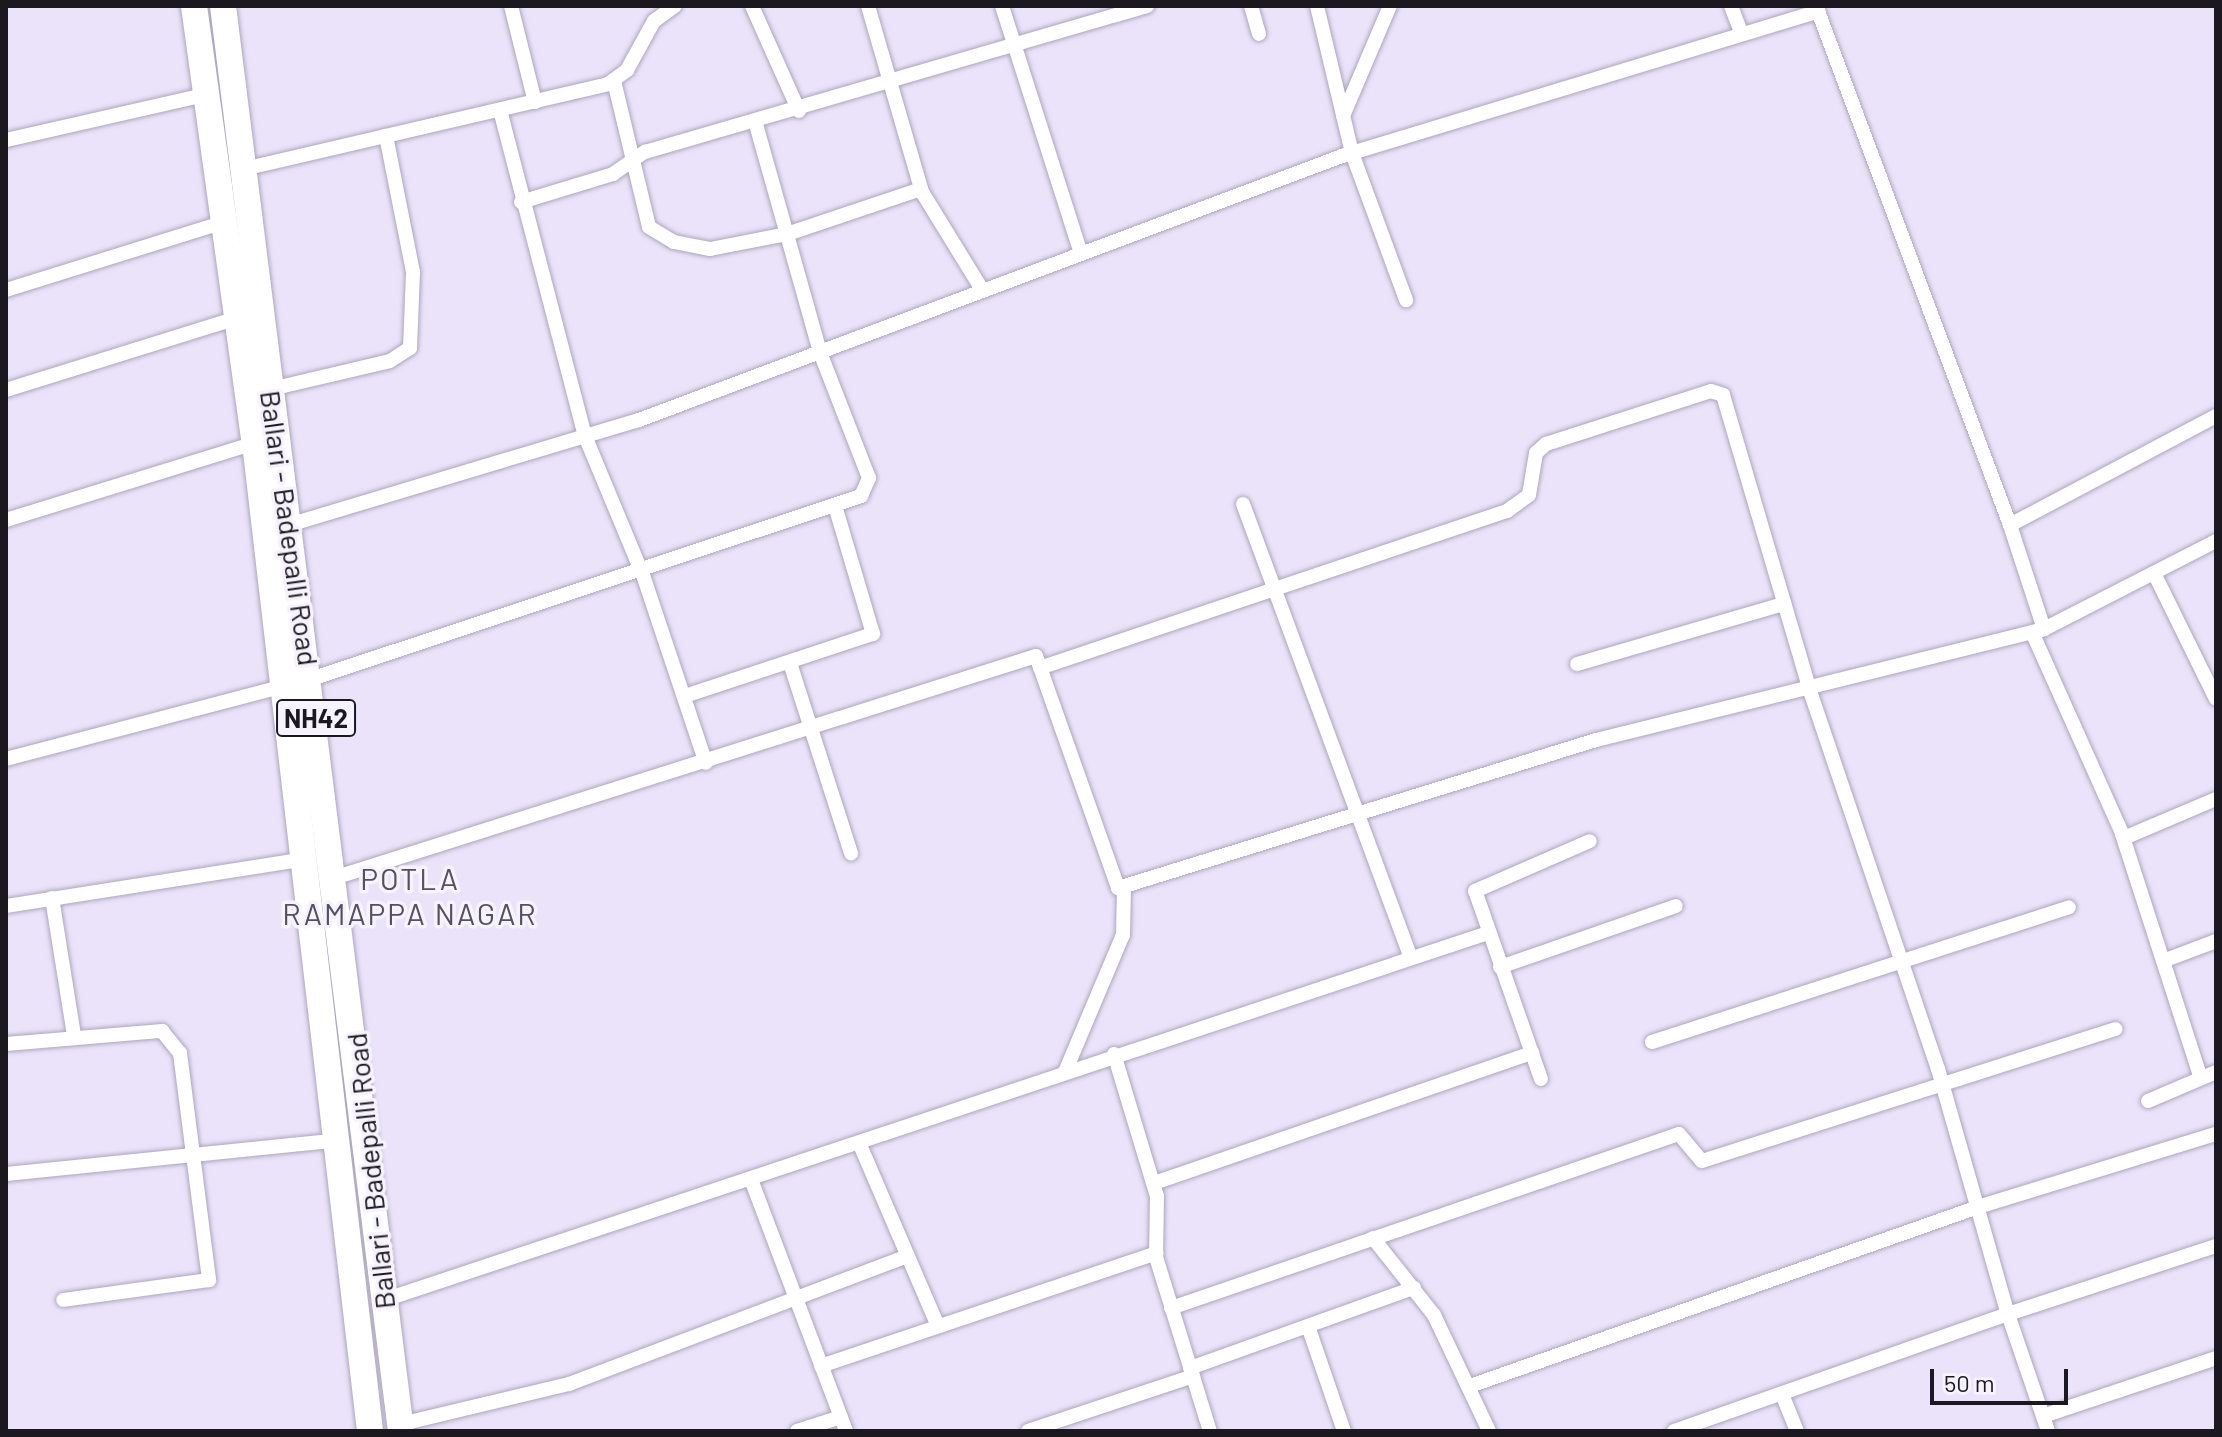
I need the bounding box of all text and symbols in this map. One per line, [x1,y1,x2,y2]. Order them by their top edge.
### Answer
street label: Ballari - Badepalli Road [254,388,326,668]
road number: NH42 [276,696,356,740]
district label: POTLA RAMAPPA NAGAR [282,860,538,930]
street label: Ballari - Badepalli Road [339,1031,401,1311]
scale bar [1934,1353,2072,1403]
text: 50 m [1944,1368,1995,1397]

